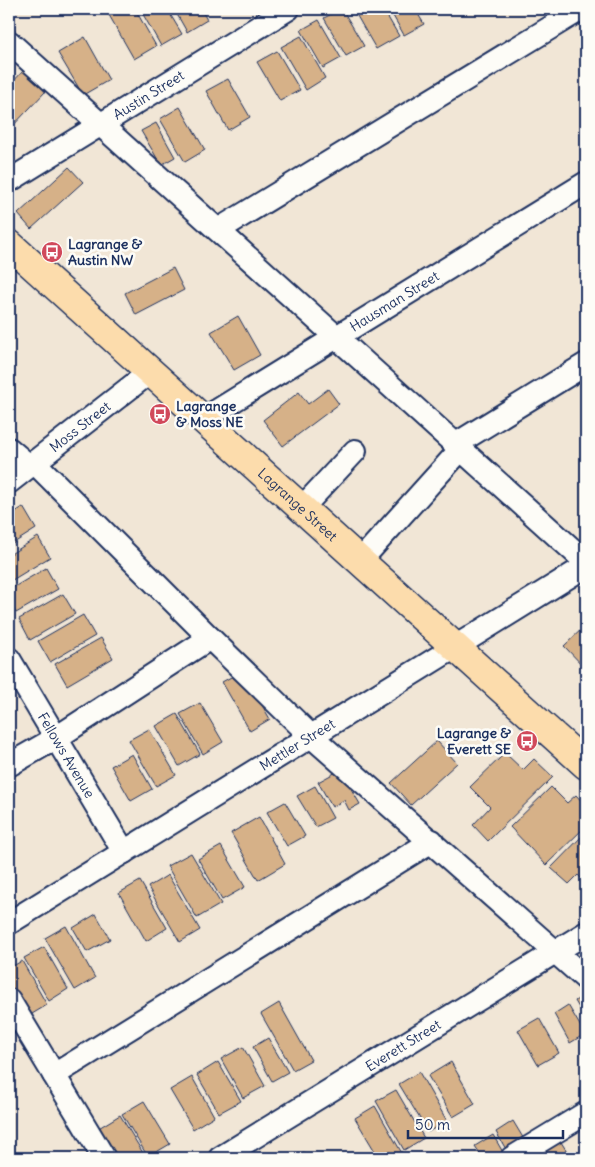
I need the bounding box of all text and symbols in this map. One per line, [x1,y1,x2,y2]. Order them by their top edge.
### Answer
street label: Austin Street [110,66,188,124]
place label: Lagrange & Austin NW [68,235,143,269]
bus stop icon: Lagrange & Austin NW [40,240,64,264]
street label: Hausman Street [346,267,443,336]
street label: Moss Street [46,397,114,456]
place label: Lagrange & Moss NE [176,397,243,431]
bus stop icon: Lagrange & Moss NE [148,402,172,426]
street label: Lagrange Street [254,464,341,545]
street label: Fellows Avenue [34,709,99,801]
street label: Mettler Street [256,714,339,775]
place label: Lagrange & Everett SE [437,724,511,758]
bus stop icon: Lagrange & Everett SE [515,729,539,753]
street label: Everett Street [362,1015,444,1075]
scale bar [408,1107,562,1139]
text: 50 m [415,1115,450,1134]

